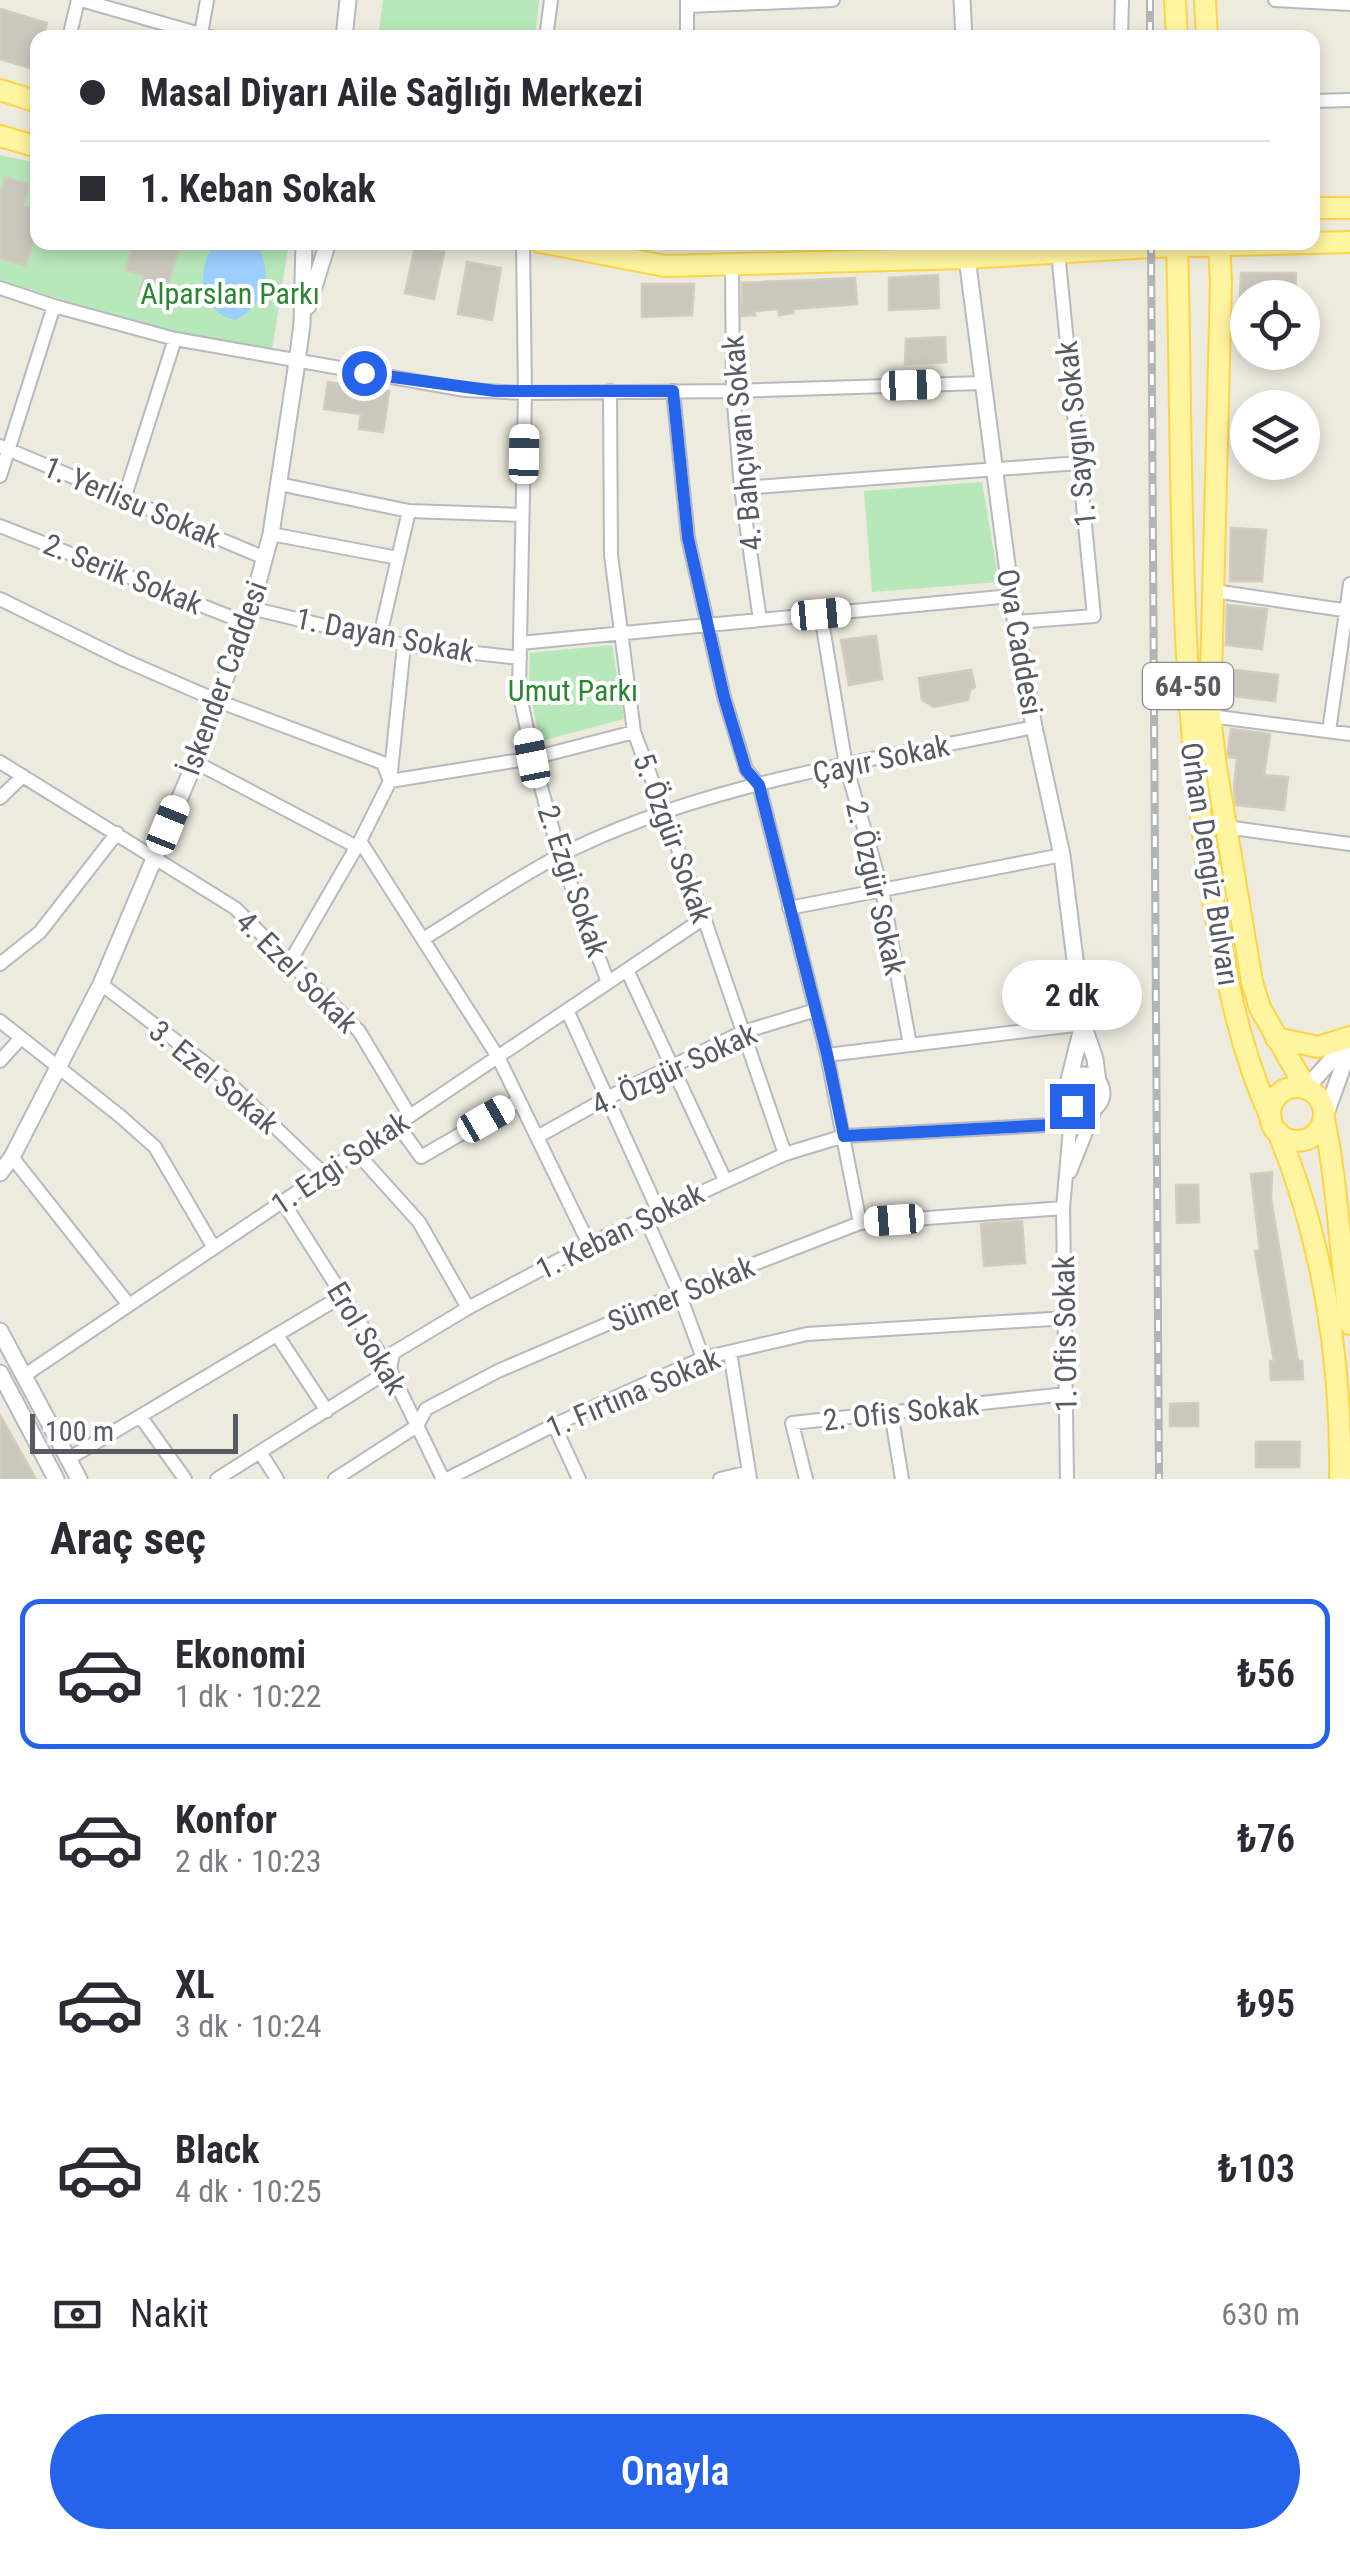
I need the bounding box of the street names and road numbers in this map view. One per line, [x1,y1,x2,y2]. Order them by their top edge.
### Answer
street label: 4. Bahçıvan Sokak [715,333,769,552]
street label: 1. Saygın Sokak [1049,339,1103,529]
street label: 1. Yerlisu Sokak [38,449,226,555]
street label: 2. Serik Sokak [39,526,208,622]
street label: Ova Caddesi [990,566,1050,718]
street label: İskender Caddesi [172,576,274,780]
street label: 1. Dayan Sokak [293,601,478,670]
road number: 64-50 [1143,663,1233,709]
street label: Çayır Sokak [809,727,953,791]
street label: Orhan Dengiz Bulvarı [1173,740,1247,988]
street label: 5. Özgür Sokak [626,748,720,928]
street label: 2. Özgür Sokak [839,797,913,979]
street label: 2. Ezgi Sokak [531,801,615,962]
street label: 4. Ezel Sokak [229,904,365,1040]
street label: 3. Ezel Sokak [142,1013,286,1141]
street label: 4. Özgür Sokak [586,1015,762,1122]
street label: 1. Ezgi Sokak [265,1104,416,1222]
street label: 1. Keban Sokak [530,1175,710,1287]
street label: Sümer Sokak [603,1249,760,1339]
street label: 1. Ofis Sokak [1046,1255,1084,1413]
street label: Erol Sokak [320,1276,414,1401]
street label: 1. Fırtına Sokak [541,1341,725,1445]
street label: 2. Ofis Sokak [821,1386,981,1438]

